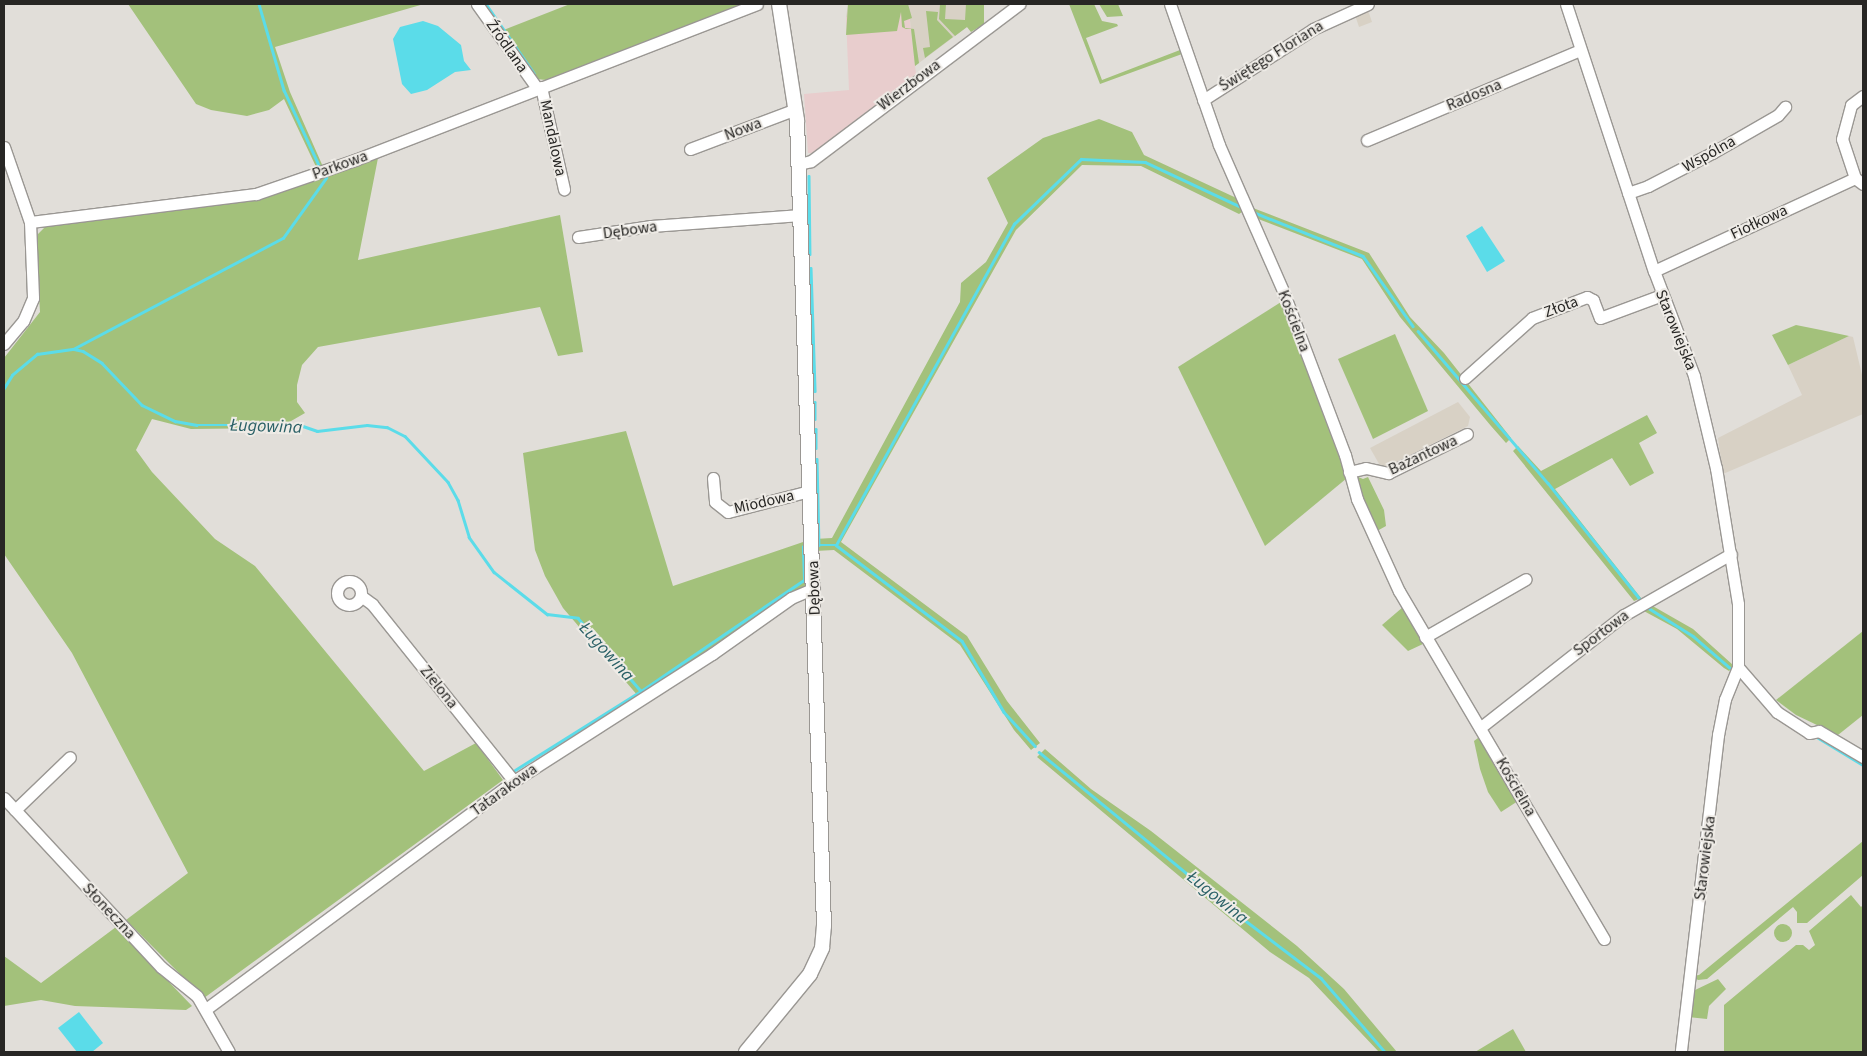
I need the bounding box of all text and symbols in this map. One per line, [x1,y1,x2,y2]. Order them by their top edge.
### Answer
street label: Źródlana [482,16,532,76]
street label: Świętego Floriana [1215,16,1327,96]
street label: Wierzbowa [874,55,944,115]
street label: Radosna [1443,75,1505,115]
street label: Mandalowa [536,98,570,178]
street label: Nowa [722,113,764,145]
street label: Wspólna [1679,132,1739,176]
street label: Parkowa [310,146,370,184]
street label: Fiołkowa [1727,200,1791,244]
street label: Dębowa [602,217,658,243]
street label: Kościelna [1273,287,1315,355]
street label: Starowiejska [1651,287,1701,373]
street label: Złota [1541,292,1581,322]
water label: Ługowina [229,415,303,439]
street label: Bażantowa [1385,431,1461,479]
street label: Miodowa [732,486,796,518]
street label: Dębowa [803,560,825,616]
street label: Sportowa [1569,606,1633,660]
water label: Ługowina [574,618,638,686]
street label: Zielona [416,662,462,712]
street label: Kościelna [1492,754,1540,820]
street label: Tatarakowa [467,760,541,820]
street label: Starowiejska [1690,815,1720,901]
water label: Ługowina [1182,867,1252,929]
street label: Słoneczna [78,879,140,943]

